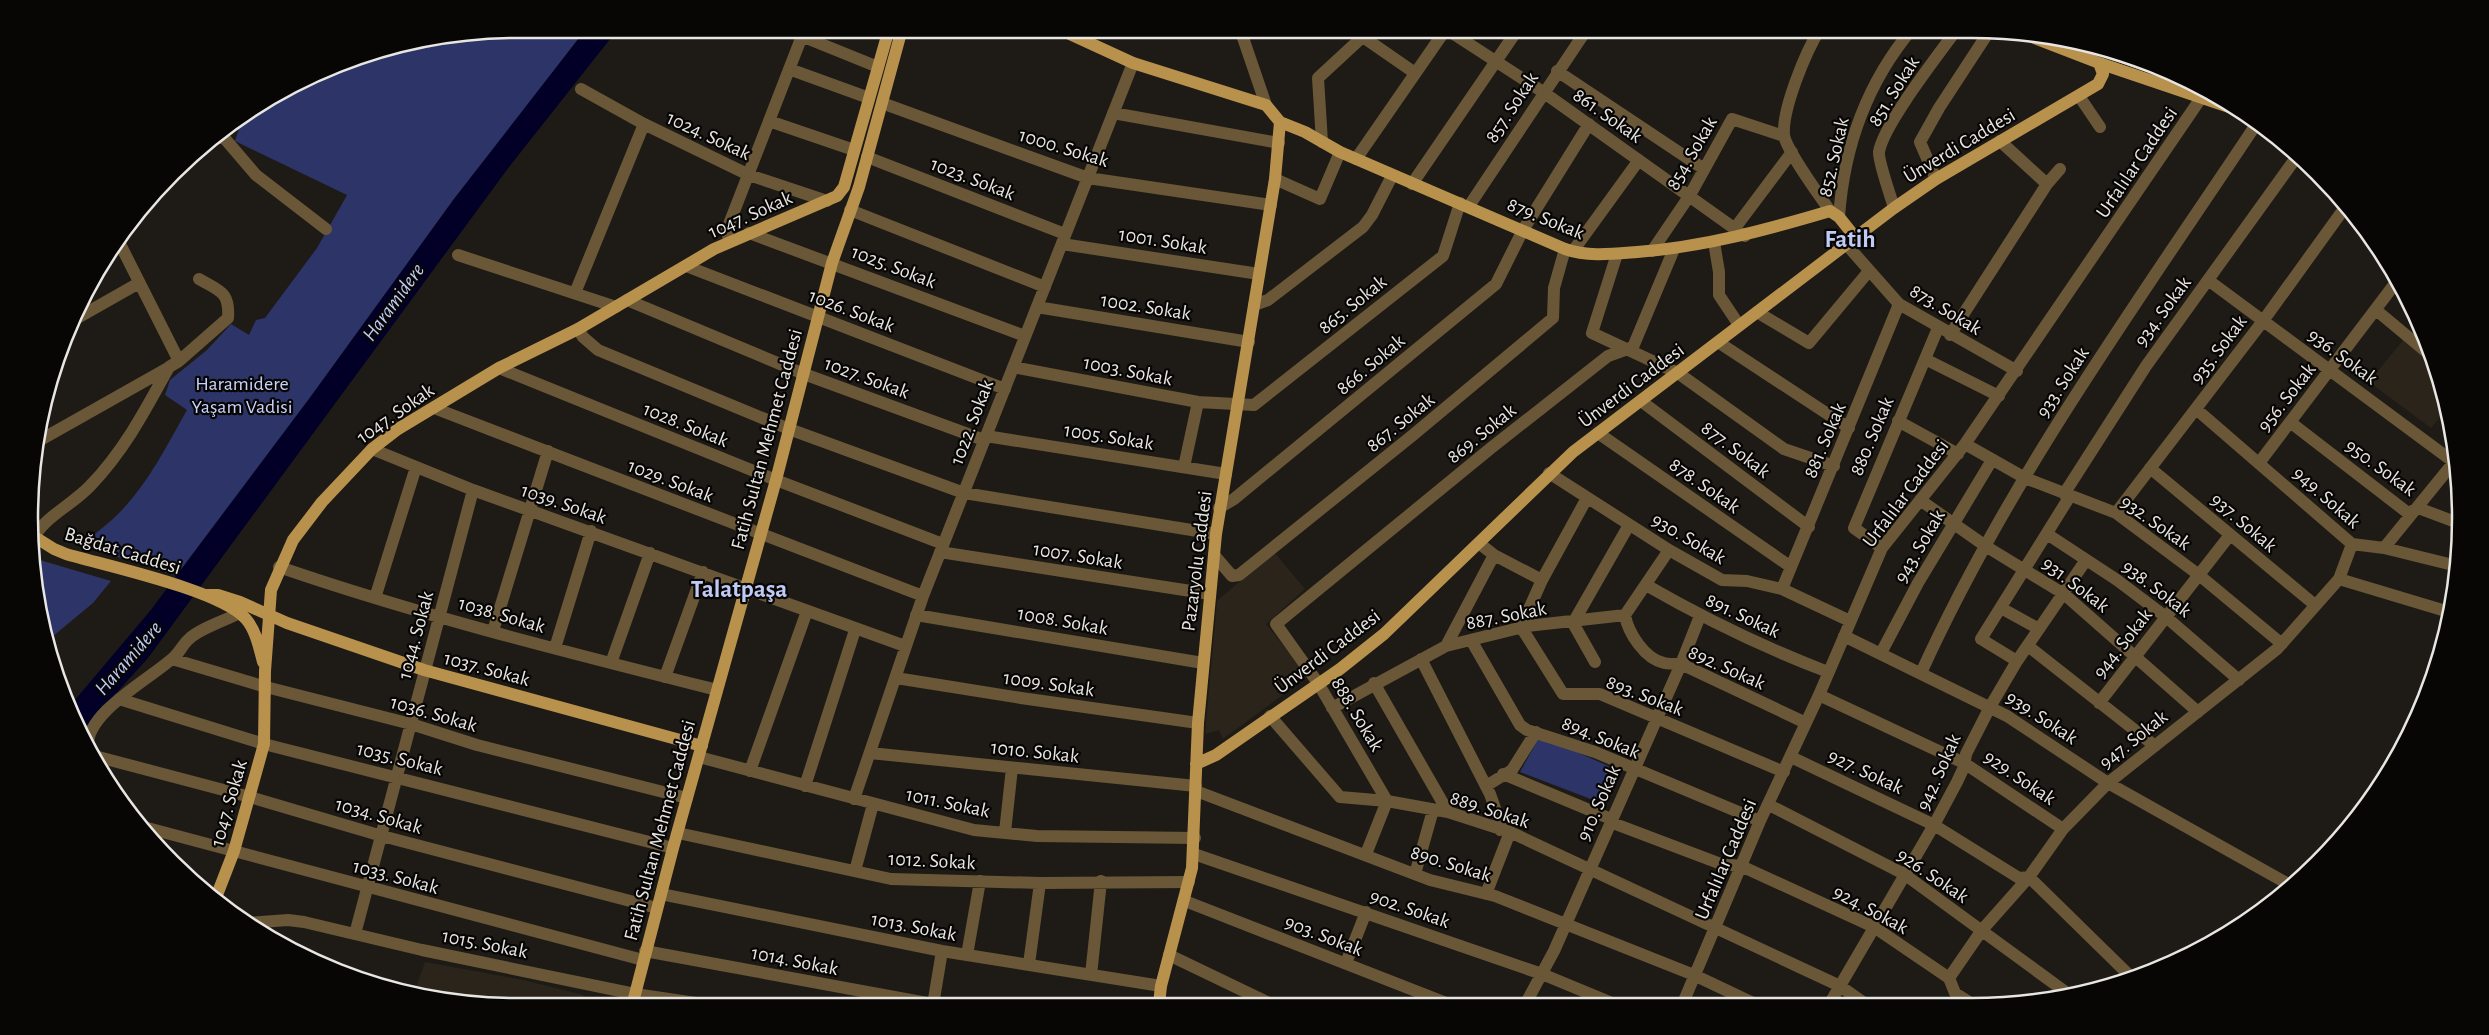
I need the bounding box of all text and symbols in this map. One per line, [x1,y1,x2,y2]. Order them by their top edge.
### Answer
street label: 851. Sokak [1865,53,1923,130]
street label: 857. Sokak [1482,69,1542,147]
street label: 861. Sokak [1569,85,1646,147]
street label: Urfalılar Caddesi [2092,103,2181,222]
street label: Ünverdi Caddesi [1900,105,2019,187]
street label: 1024. Sokak [664,108,754,164]
street label: 854. Sokak [1663,113,1721,194]
street label: 852. Sokak [1815,116,1853,199]
street label: 1000. Sokak [1017,125,1111,171]
street label: 1023. Sokak [928,154,1018,204]
street label: 1047. Sokak [706,188,795,242]
street label: 879. Sokak [1504,194,1587,243]
street label: 1001. Sokak [1117,224,1208,258]
district label: Fatih [1824,227,1876,252]
street label: 1025. Sokak [849,242,939,292]
water label: Haramidere [358,260,428,345]
street label: 865. Sokak [1315,271,1390,338]
street label: 934. Sokak [2131,273,2195,350]
street label: 873. Sokak [1906,281,1985,339]
street label: 1026. Sokak [806,286,897,336]
street label: 1002. Sokak [1099,290,1192,324]
street label: 935. Sokak [2187,312,2251,387]
street label: 936. Sokak [2304,325,2381,389]
street label: Fatih Sultan Mehmet Caddesi [728,327,806,552]
street label: 866. Sokak [1333,331,1409,399]
street label: Ünverdi Caddesi [1575,340,1688,432]
street label: 933. Sokak [2033,344,2093,421]
street label: 1027. Sokak [822,353,912,403]
street label: 1003. Sokak [1082,353,1174,389]
street label: 956. Sokak [2254,360,2320,436]
park label: Haramidere Yaşam Vadisi [191,374,293,417]
street label: 1022. Sokak [947,377,997,468]
street label: 1047. Sokak [353,380,438,448]
street label: 867. Sokak [1363,390,1438,456]
street label: 880. Sokak [1846,394,1897,479]
street label: 1028. Sokak [640,399,731,451]
street label: 869. Sokak [1443,400,1520,467]
street label: 881. Sokak [1800,400,1850,481]
street label: 877. Sokak [1697,418,1773,482]
street label: 1005. Sokak [1063,420,1155,454]
street label: Urfalılar Caddesi [1859,436,1953,551]
street label: 950. Sokak [2341,436,2420,500]
street label: 878. Sokak [1665,454,1743,517]
street label: 1029. Sokak [625,456,716,506]
street label: 949. Sokak [2289,463,2364,532]
street label: 1039. Sokak [518,480,609,528]
street label: 937. Sokak [2206,489,2280,556]
street label: Pazaryolu Caddesi [1178,490,1216,633]
street label: 932. Sokak [2117,492,2194,554]
street label: 943. Sokak [1891,506,1949,587]
street label: 930. Sokak [1648,510,1729,568]
street label: Bağdat Caddesi [62,524,183,578]
street label: 1007. Sokak [1032,539,1124,573]
street label: 931. Sokak [2038,553,2113,616]
street label: 938. Sokak [2118,556,2195,621]
district label: Talatpaşa [691,577,787,602]
street label: 1044. Sokak [395,589,437,682]
street label: 891. Sokak [1702,590,1783,642]
street label: 1038. Sokak [456,593,547,637]
street label: 887. Sokak [1464,598,1548,634]
street label: 1008. Sokak [1016,603,1110,639]
street label: 944. Sokak [2090,605,2156,682]
street label: Ünverdi Caddesi [1271,606,1384,698]
water label: Haramidere [91,617,166,699]
street label: 892. Sokak [1685,642,1768,694]
street label: 1037. Sokak [442,648,532,690]
street label: 1009. Sokak [1002,668,1095,700]
street label: 893. Sokak [1603,672,1686,720]
street label: 888. Sokak [1327,674,1387,755]
street label: 939. Sokak [2002,687,2081,748]
street label: 1036. Sokak [388,692,479,736]
street label: 947. Sokak [2096,706,2171,773]
street label: 894. Sokak [1559,713,1643,763]
street label: Fatih Sultan Mehmet Caddesi [621,718,699,943]
street label: 942. Sokak [1913,731,1965,814]
street label: 1010. Sokak [990,737,1080,767]
street label: 1035. Sokak [355,739,445,779]
street label: 927. Sokak [1825,746,1906,798]
street label: 929. Sokak [1980,747,2059,809]
street label: 1047. Sokak [207,758,251,849]
street label: 910. Sokak [1573,762,1624,844]
street label: 1011. Sokak [904,784,991,822]
street label: 889. Sokak [1448,788,1532,832]
street label: 1034. Sokak [333,794,424,838]
street label: Urfalılar Caddesi [1692,796,1760,923]
street label: 890. Sokak [1408,842,1493,886]
street label: 926. Sokak [1893,845,1972,907]
street label: 1012. Sokak [888,849,976,873]
street label: 1033. Sokak [351,856,441,898]
street label: 924. Sokak [1830,882,1911,938]
street label: 902. Sokak [1367,886,1452,932]
street label: 1013. Sokak [869,909,958,945]
street label: 903. Sokak [1282,912,1366,960]
street label: 1015. Sokak [440,926,529,962]
street label: 1014. Sokak [750,943,840,979]

